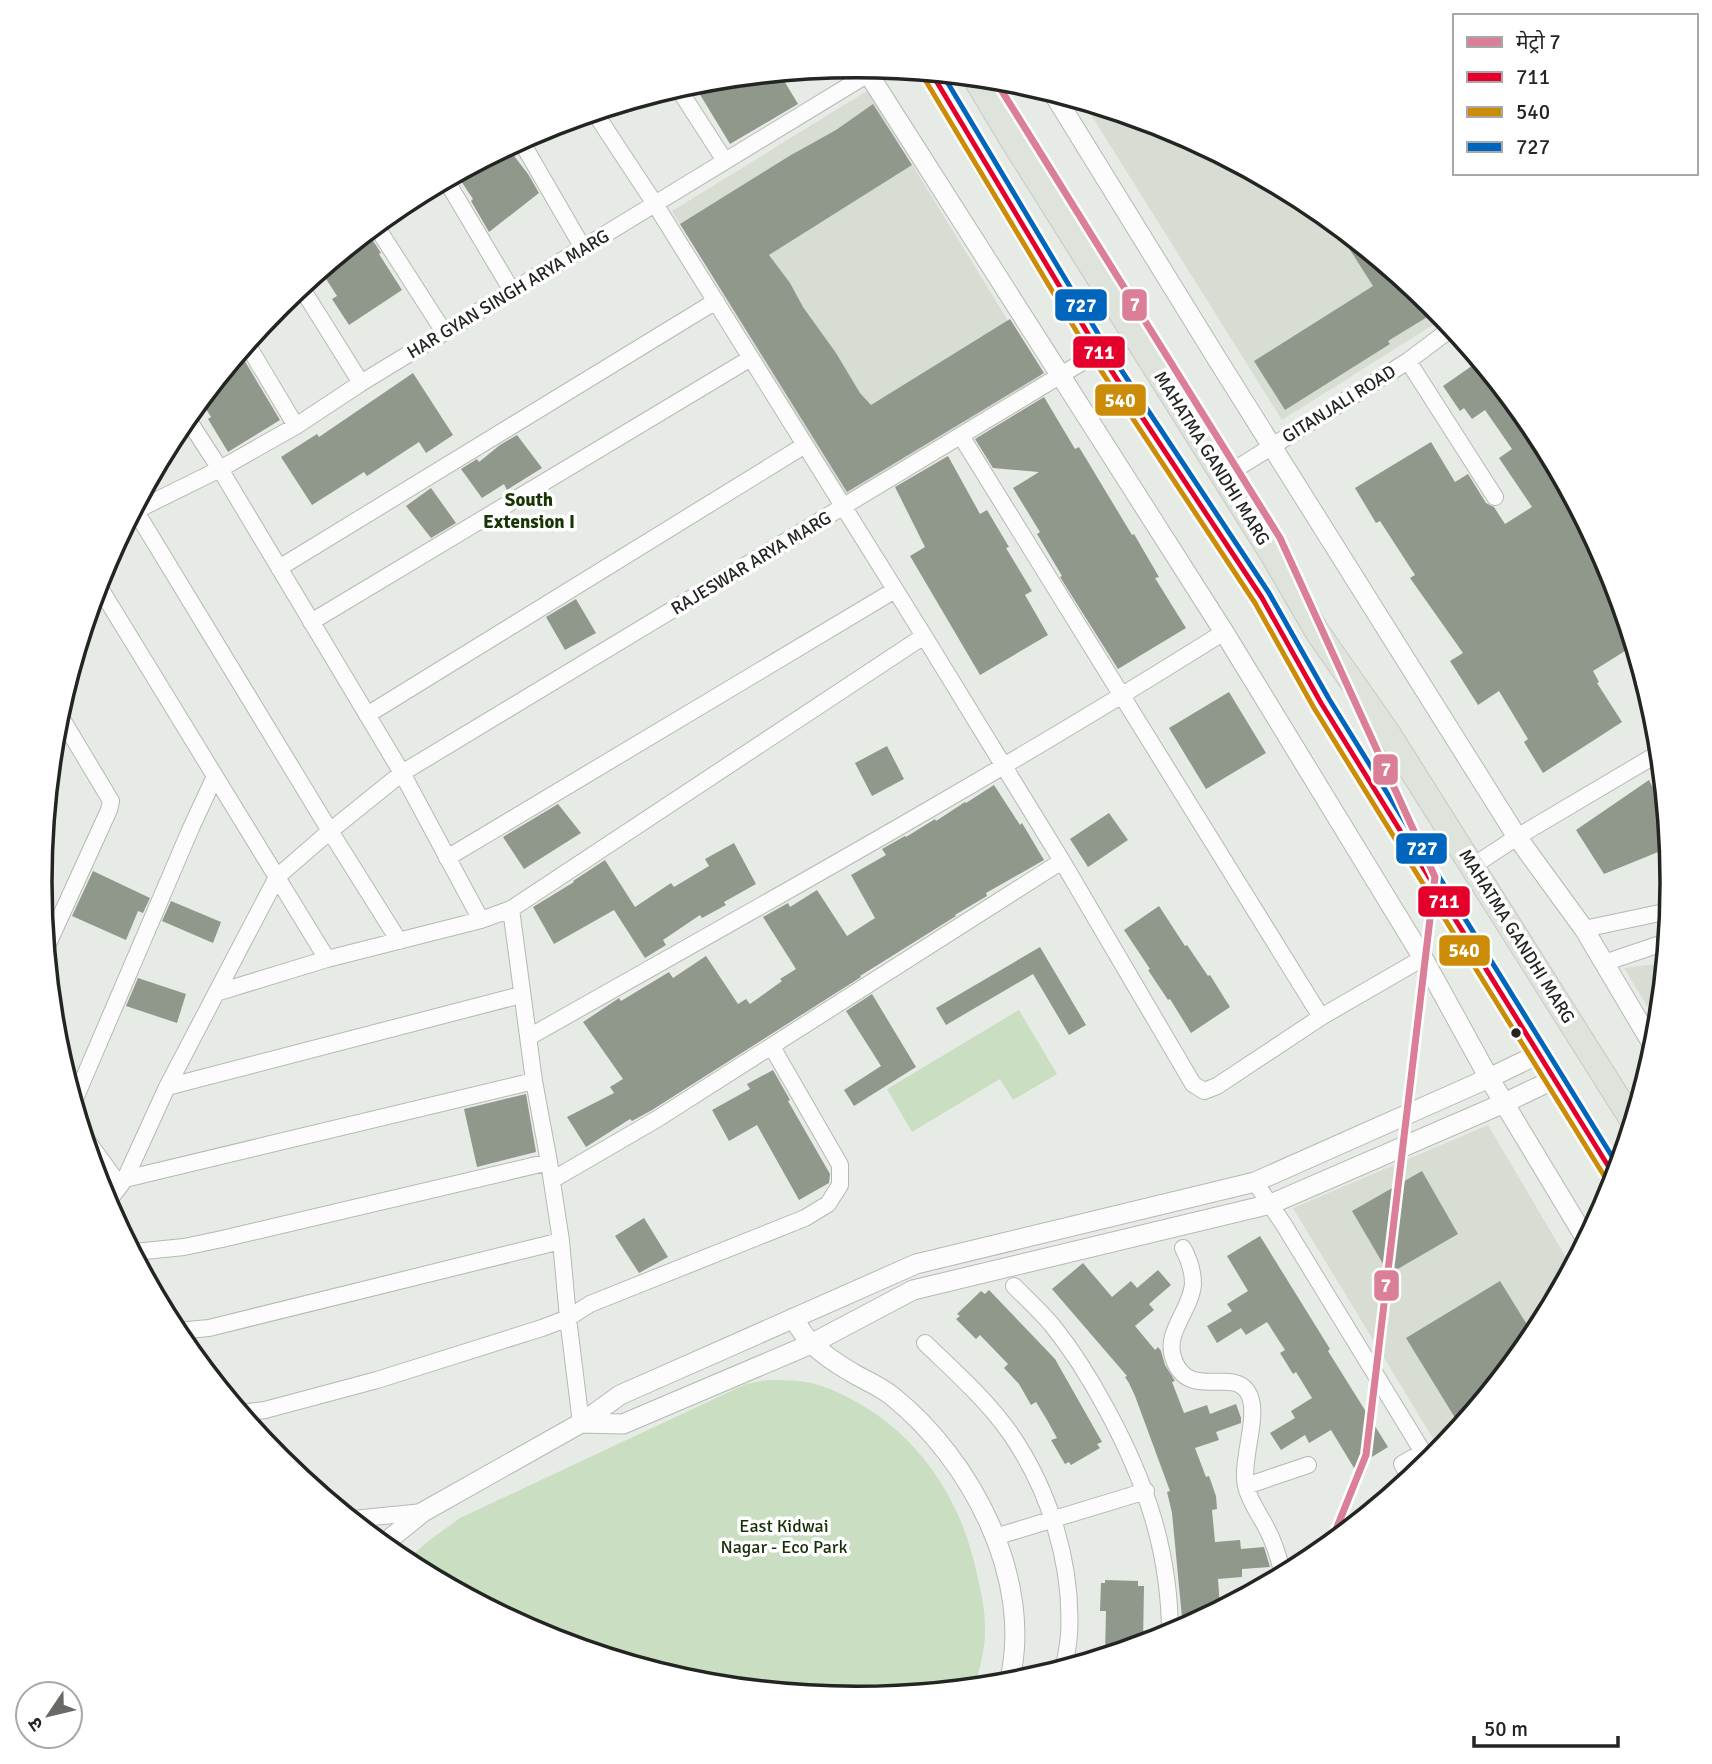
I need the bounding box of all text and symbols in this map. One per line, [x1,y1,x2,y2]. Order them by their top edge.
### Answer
legend [1453,14,1698,175]
text: मेट्रो 7 [1516,29,1561,55]
text: 711 [1516,64,1550,90]
text: 540 [1516,99,1550,125]
text: 727 [1516,134,1550,160]
street label: HAR GYAN SINGH ARYA MARG [403,225,613,363]
line badge: 727 [1054,288,1108,322]
line badge: 7 [1121,288,1148,322]
text: 7 [1130,293,1140,317]
text: 727 [1066,294,1096,318]
line badge: 711 [1072,335,1126,369]
text: 711 [1084,341,1114,365]
street label: GITANJALI ROAD [1278,360,1400,448]
street label: MAHATMA GANDHI MARG [1149,367,1275,549]
line badge: 540 [1094,383,1147,417]
text: 540 [1105,389,1135,413]
district label: South Extension I [483,488,575,534]
street label: RAJESWAR ARYA MARG [667,507,835,619]
line badge: 7 [1372,753,1399,786]
text: 7 [1381,758,1391,782]
line badge: 727 [1395,832,1448,865]
text: 727 [1407,837,1437,861]
street label: MAHATMA GANDHI MARG [1454,845,1580,1027]
line badge: 711 [1417,885,1471,918]
text: 711 [1429,890,1459,914]
line badge: 540 [1438,934,1491,967]
text: 540 [1449,939,1479,963]
unlabelled marker [1509,1026,1523,1040]
line badge: 7 [1373,1269,1400,1302]
text: 7 [1381,1274,1391,1298]
park label: East Kidwai Nagar - Eco Park [720,1515,848,1558]
north arrow [14,1680,84,1750]
scale bar [1474,1704,1618,1748]
text: उ [22,1712,49,1736]
text: 50 m [1484,1716,1528,1742]

